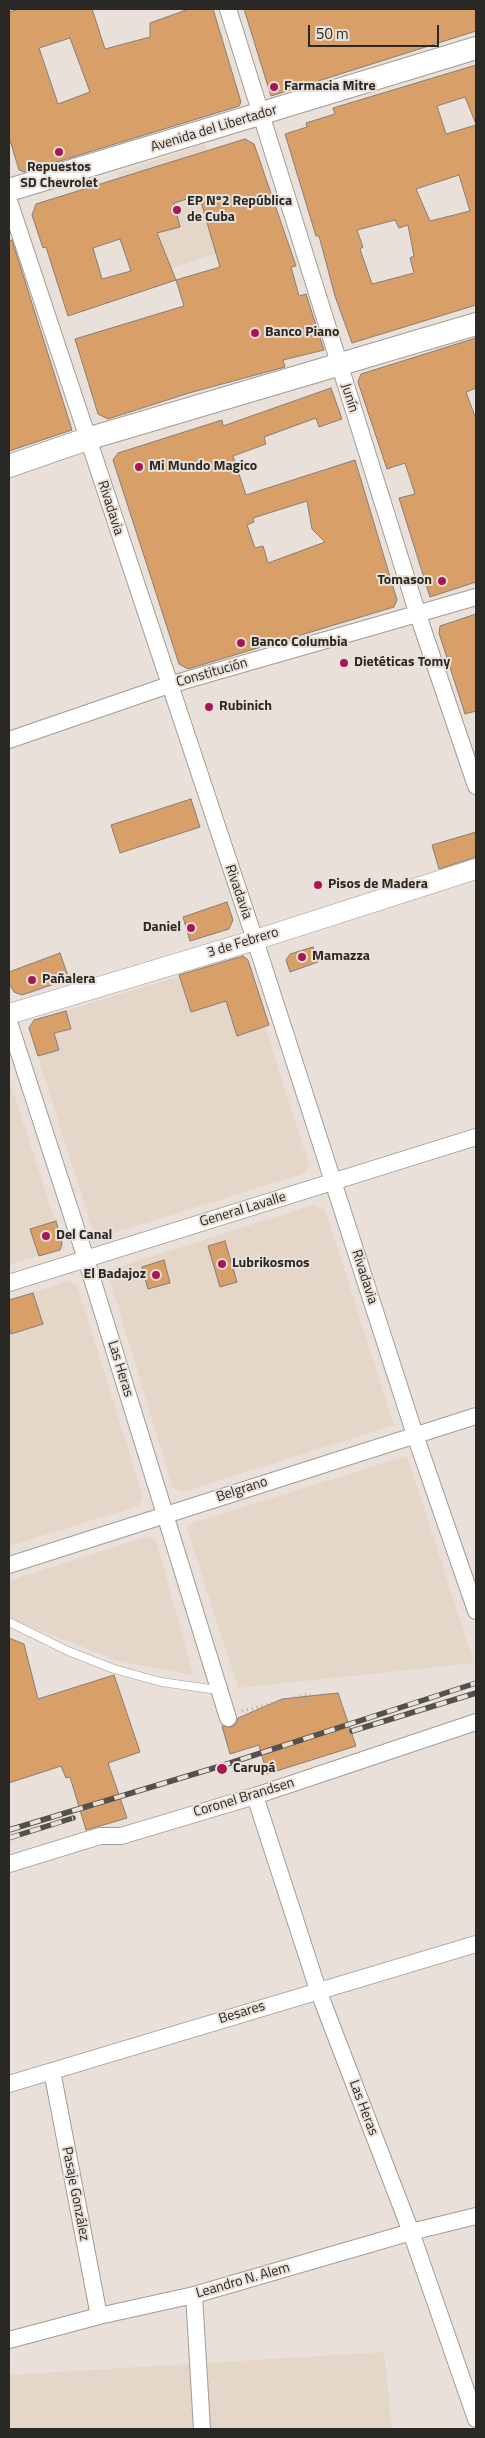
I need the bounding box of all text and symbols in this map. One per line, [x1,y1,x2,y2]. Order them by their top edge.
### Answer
scale bar [310,15,441,47]
text: 50 m [316,22,349,45]
place label: Farmacia Mitre [284,79,376,95]
marker: Farmacia Mitre [268,81,280,93]
street label: Avenida del Libertador [149,102,279,156]
marker: Repuestos SD Chevrolet [53,146,65,158]
place label: Repuestos SD Chevrolet [20,160,98,192]
place label: EP Nº2 República de Cuba [187,194,292,226]
marker: EP Nº2 República de Cuba [171,204,183,216]
place label: Banco Piano [265,325,339,341]
marker: Banco Piano [249,327,261,339]
street label: Junín [336,381,362,415]
place label: Mi Mundo Magico [149,459,257,475]
marker: Mi Mundo Magico [133,461,145,473]
street label: Rivadavia [93,479,127,537]
place label: Tomason [377,573,432,589]
marker: Tomason [436,575,448,587]
place label: Banco Columbia [251,635,348,651]
marker: Banco Columbia [235,637,247,649]
street label: Constitución [174,655,250,691]
place label: Dietéticas Tomy [354,655,450,671]
marker: Dietéticas Tomy [338,657,350,669]
place label: Rubinich [219,699,272,715]
marker: Rubinich [203,701,215,713]
street label: Rivadavia [221,863,255,921]
place label: Pisos de Madera [328,877,428,893]
marker: Pisos de Madera [312,879,324,891]
place label: Daniel [143,920,181,936]
marker: Daniel [185,922,197,934]
street label: 3 de Febrero [205,924,281,962]
place label: Mamazza [312,949,370,965]
marker: Mamazza [296,951,308,963]
place label: Pañalera [42,972,96,988]
marker: Pañalera [26,974,38,986]
street label: General Lavalle [198,1189,288,1231]
place label: Del Canal [56,1228,112,1244]
marker: Del Canal [40,1230,52,1242]
street label: Rivadavia [347,1248,381,1306]
place label: Lubrikosmos [232,1256,310,1272]
marker: Lubrikosmos [216,1258,228,1270]
place label: El Badajoz [83,1267,146,1283]
marker: El Badajoz [150,1269,162,1281]
street label: Las Heras [103,1339,137,1399]
street label: Belgrano [214,1474,270,1506]
place label: Carupá [233,1761,275,1777]
marker: Carupá [215,1762,229,1776]
street label: Coronel Brandsen [192,1775,296,1821]
street label: Besares [217,1998,267,2028]
street label: Las Heras [345,2078,381,2138]
street label: Pasaje González [58,2145,92,2243]
street label: Leandro N. Alem [194,2260,292,2302]

